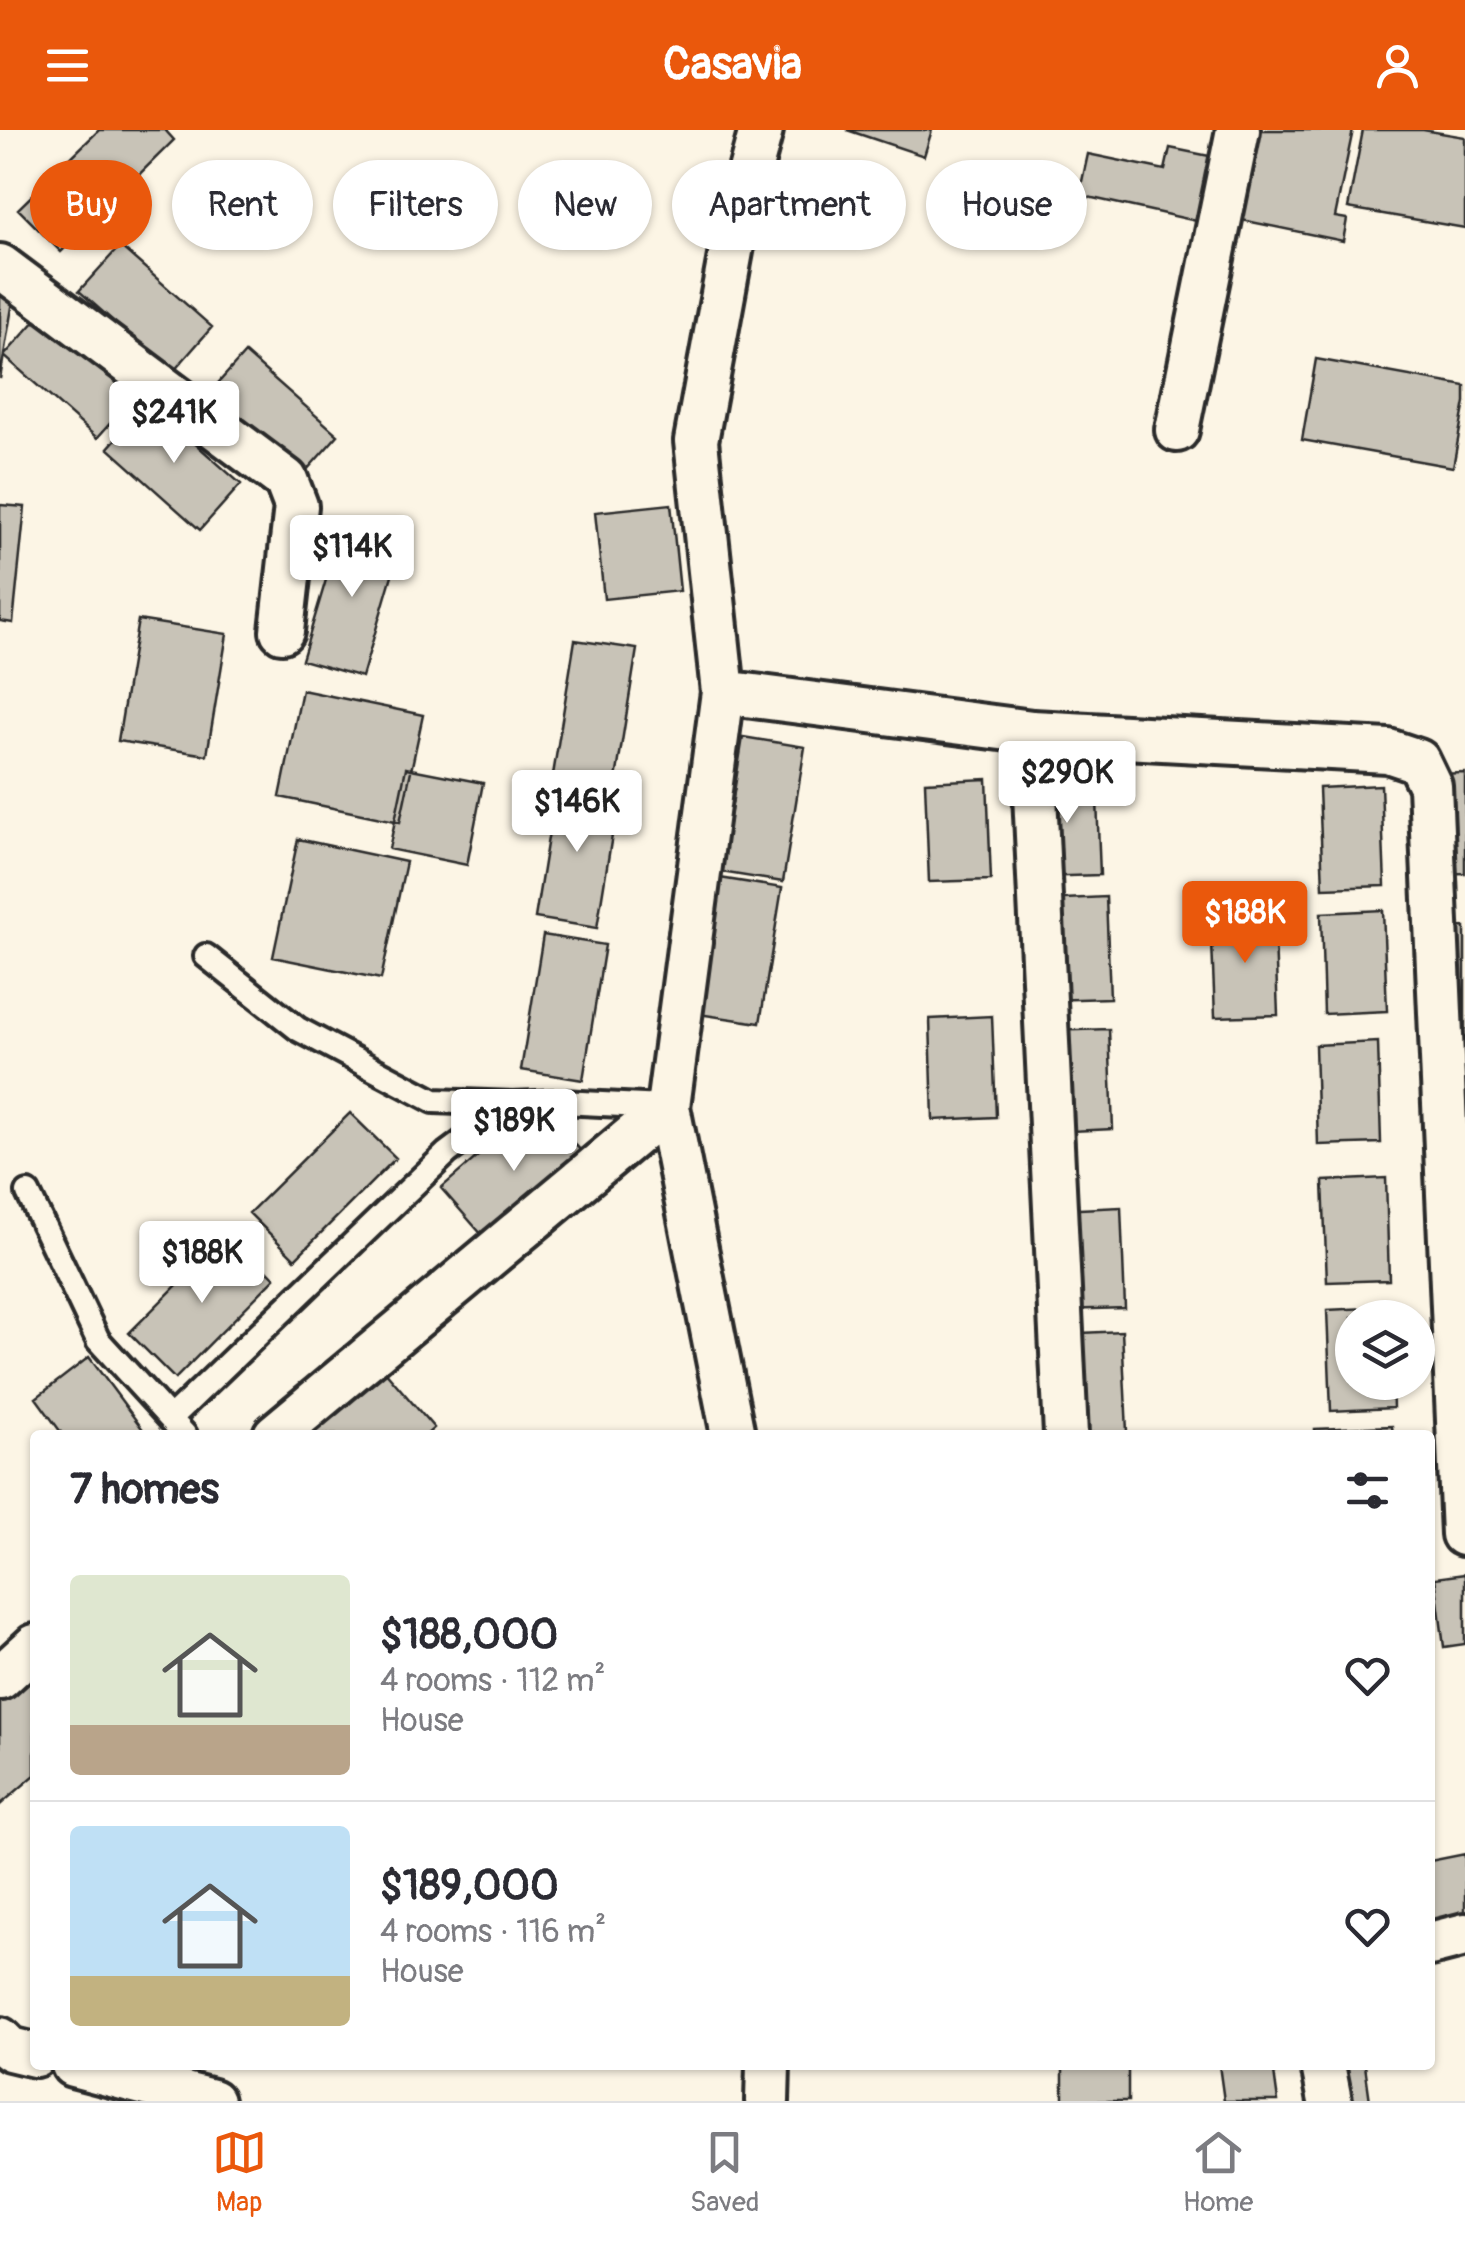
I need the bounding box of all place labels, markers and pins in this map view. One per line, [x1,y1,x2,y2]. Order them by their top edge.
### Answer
pin: $241K [104,381,244,466]
pin: $114K [282,515,422,600]
pin: $290K [997,741,1137,826]
pin: $146K [507,770,647,855]
pin: $188K [1175,881,1315,966]
pin: $189K [444,1089,584,1174]
pin: $188K [132,1221,272,1306]

